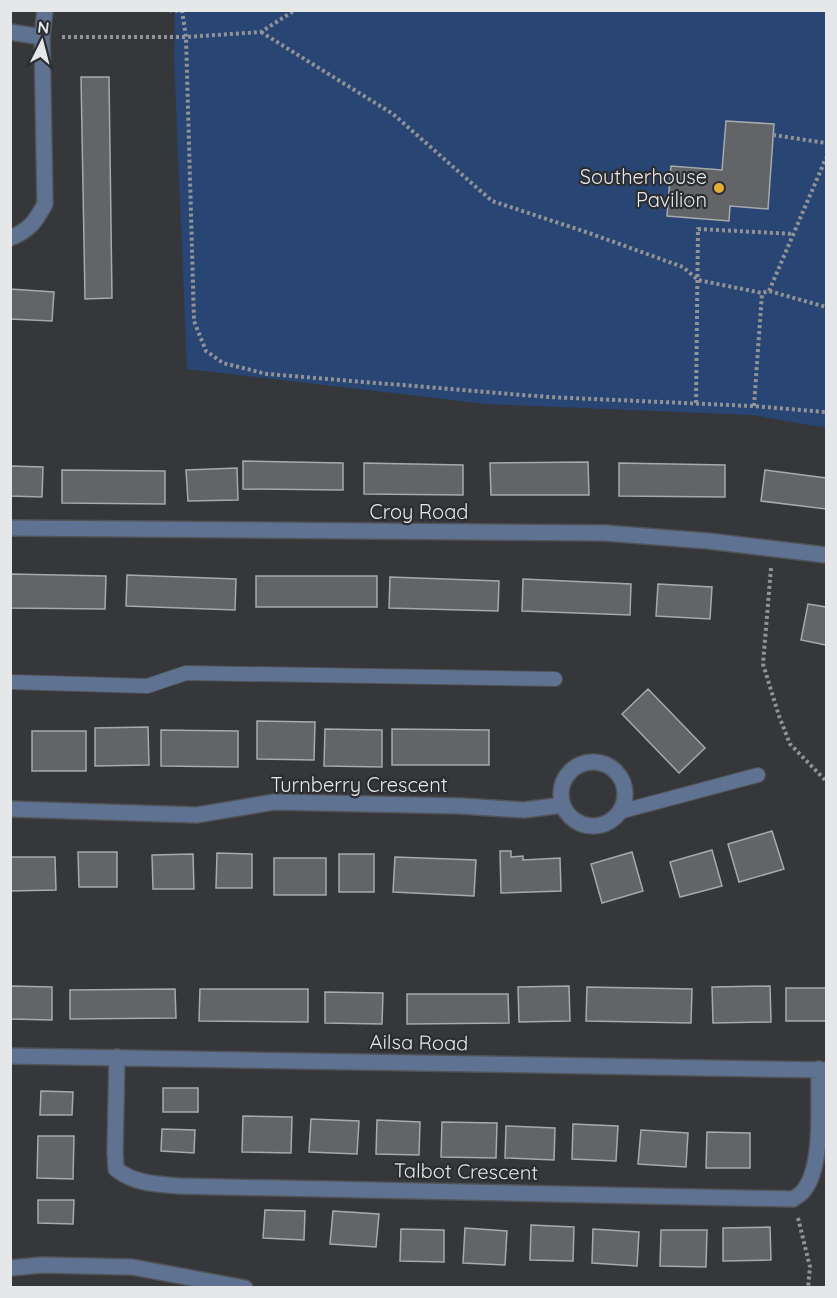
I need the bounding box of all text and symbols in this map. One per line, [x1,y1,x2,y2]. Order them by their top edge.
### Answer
north arrow [12,12,72,72]
text: N [37,17,50,38]
place label: Southerhouse Pavilion [580,164,707,212]
marker: Southerhouse Pavilion [712,181,726,195]
street label: Croy Road [370,499,468,524]
street label: Turnberry Crescent [271,772,448,797]
street label: Ailsa Road [370,1029,468,1055]
street label: Talbot Crescent [394,1157,539,1185]

